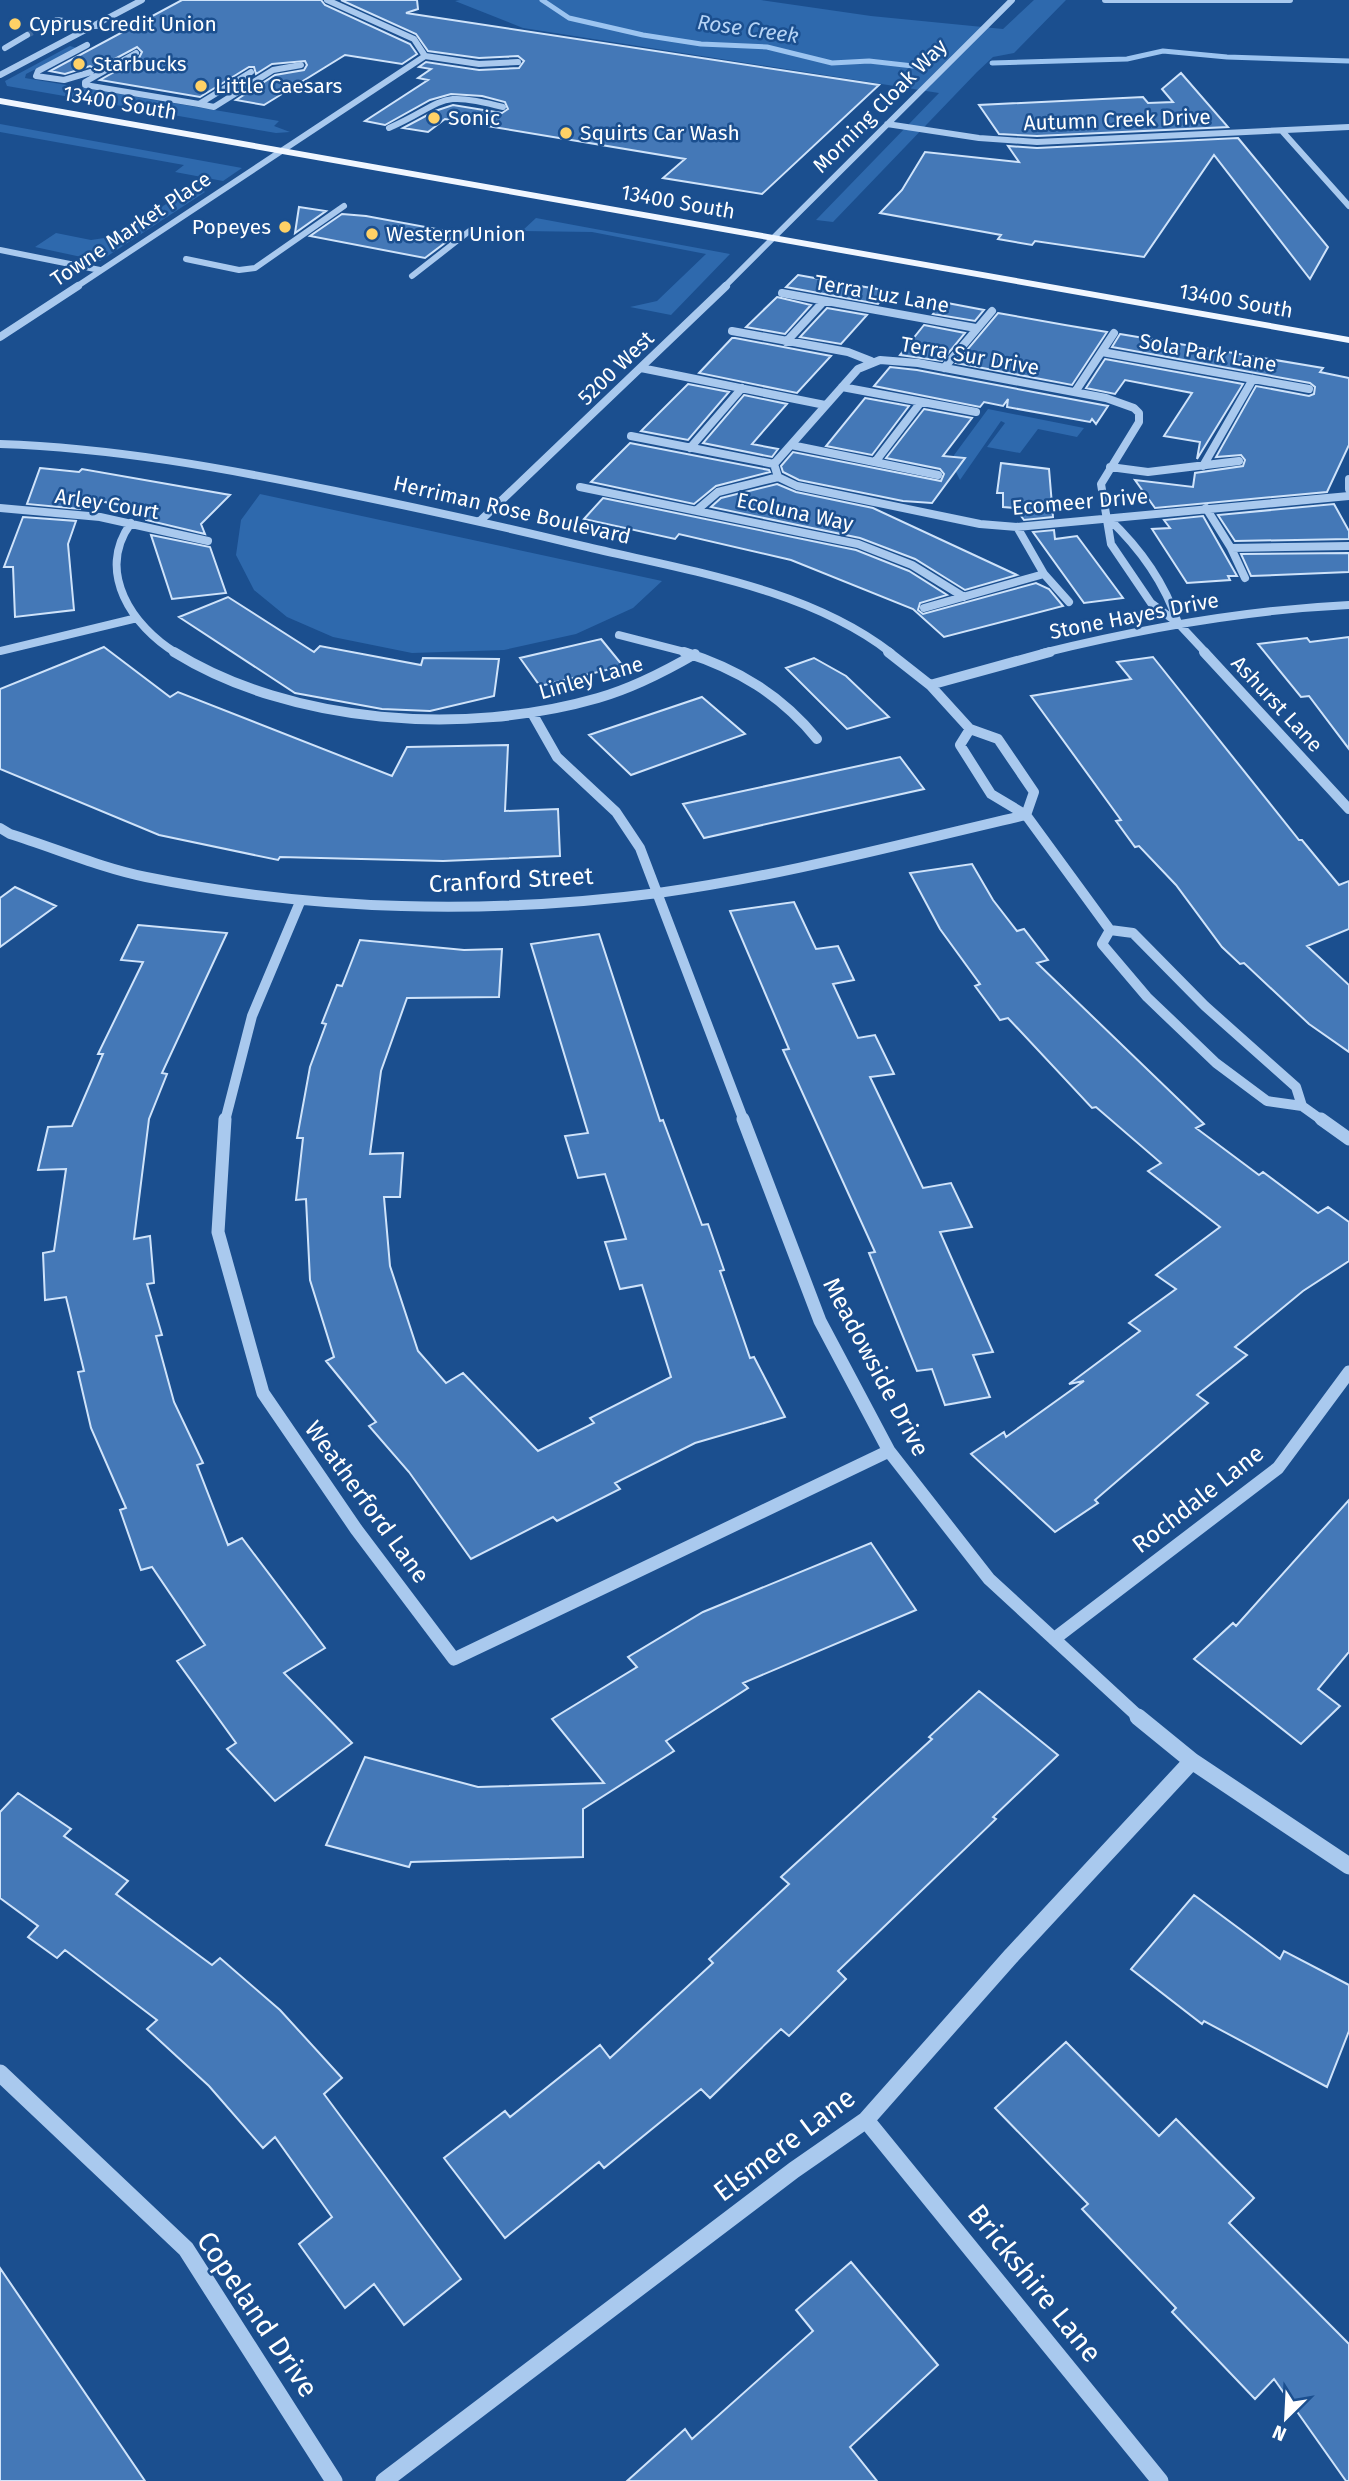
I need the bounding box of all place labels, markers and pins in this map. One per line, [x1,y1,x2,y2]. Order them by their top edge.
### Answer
place label: Cyprus Credit Union [29,11,217,37]
marker: Cyprus Credit Union [7,16,23,32]
place label: Starbucks [93,51,187,77]
marker: Starbucks [71,56,87,72]
place label: Little Caesars [215,73,343,99]
marker: Little Caesars [193,78,209,94]
place label: Sonic [448,105,500,131]
marker: Sonic [426,110,442,126]
place label: Squirts Car Wash [580,120,740,146]
marker: Squirts Car Wash [558,125,574,141]
place label: Popeyes [192,214,271,240]
marker: Popeyes [277,219,293,235]
place label: Western Union [386,221,526,247]
marker: Western Union [364,226,380,242]

